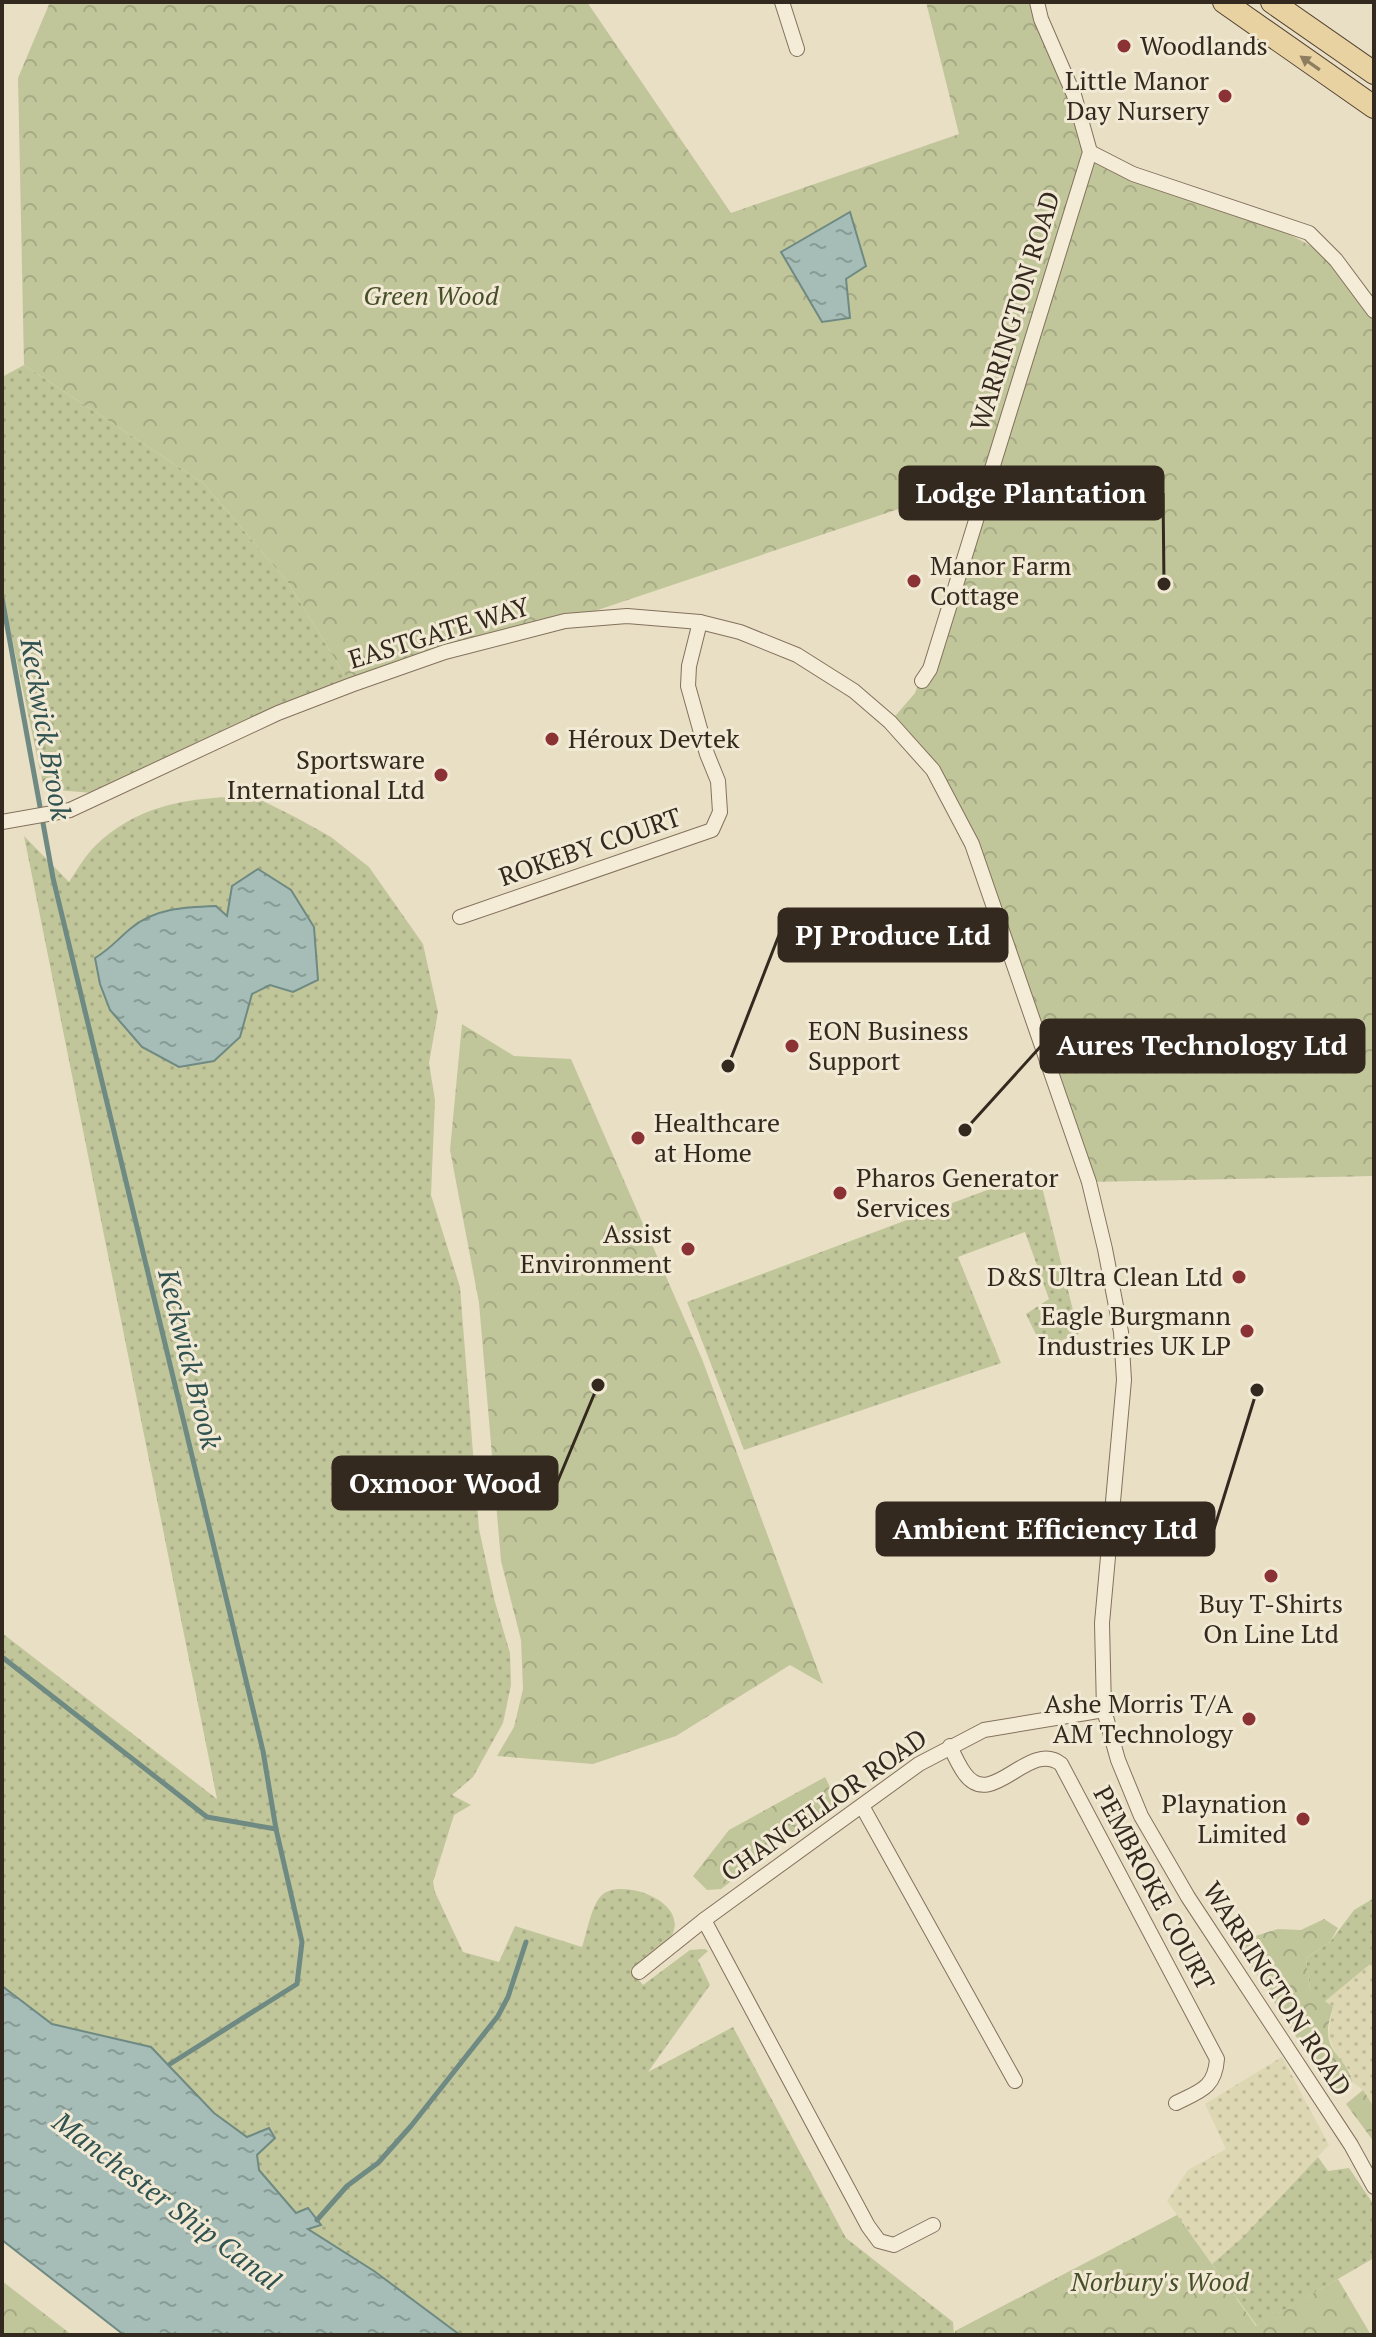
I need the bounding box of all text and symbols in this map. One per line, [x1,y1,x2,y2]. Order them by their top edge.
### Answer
place label: Woodlands [1140,28,1268,62]
marker: Woodlands [1115,37,1133,55]
one-way arrow [1300,56,1321,71]
place label: Little Manor Day Nursery [1065,63,1210,127]
marker: Little Manor Day Nursery [1216,87,1234,105]
street label: WARRINGTON ROAD [961,187,1067,435]
park label: Green Wood [363,278,500,312]
callout: Lodge Plantation [900,467,1163,519]
text: Lodge Plantation [916,474,1146,511]
place label: Manor Farm Cottage [930,548,1072,612]
marker: Manor Farm Cottage [905,572,923,590]
street label: EASTGATE WAY [344,588,534,676]
water label: Keckwick Brook [12,634,81,823]
place label: Héroux Devtek [568,721,740,755]
marker: Héroux Devtek [543,730,561,748]
place label: Sportsware International Ltd [227,742,425,806]
marker: Sportsware International Ltd [432,766,450,784]
street label: ROKEBY COURT [494,799,685,893]
callout: PJ Produce Ltd [779,909,1007,961]
text: PJ Produce Ltd [795,916,991,953]
place label: EON Business Support [808,1013,969,1077]
callout: Aures Technology Ltd [1041,1020,1364,1072]
text: Aures Technology Ltd [1056,1026,1348,1063]
marker: EON Business Support [783,1037,801,1055]
place label: Healthcare at Home [654,1105,780,1169]
marker: Healthcare at Home [629,1129,647,1147]
place label: Pharos Generator Services [856,1160,1058,1224]
marker: Pharos Generator Services [831,1184,849,1202]
place label: Assist Environment [520,1216,672,1280]
marker: Assist Environment [679,1240,697,1258]
place label: D&S Ultra Clean Ltd [987,1259,1223,1293]
water label: Keckwick Brook [150,1264,231,1453]
marker: D&S Ultra Clean Ltd [1230,1268,1248,1286]
place label: Eagle Burgmann Industries UK LP [1037,1298,1231,1362]
marker: Eagle Burgmann Industries UK LP [1238,1322,1256,1340]
callout: Oxmoor Wood [333,1457,557,1509]
text: Oxmoor Wood [349,1464,541,1501]
callout: Ambient Efficiency Ltd [877,1503,1214,1555]
text: Ambient Efficiency Ltd [892,1510,1198,1547]
marker: Buy T-Shirts On Line Ltd [1262,1567,1280,1585]
place label: Buy T-Shirts On Line Ltd [1199,1586,1343,1650]
place label: Ashe Morris T/A AM Technology [1044,1686,1234,1750]
marker: Ashe Morris T/A AM Technology [1240,1710,1258,1728]
street label: CHANCELLOR ROAD [714,1720,933,1888]
street label: PEMBROKE COURT [1087,1780,1223,1996]
place label: Playnation Limited [1162,1786,1287,1850]
marker: Playnation Limited [1294,1810,1312,1828]
street label: WARRINGTON ROAD [1196,1875,1360,2102]
water label: Manchester Ship Canal [45,2102,289,2299]
park label: Norbury's Wood [1070,2264,1250,2298]

